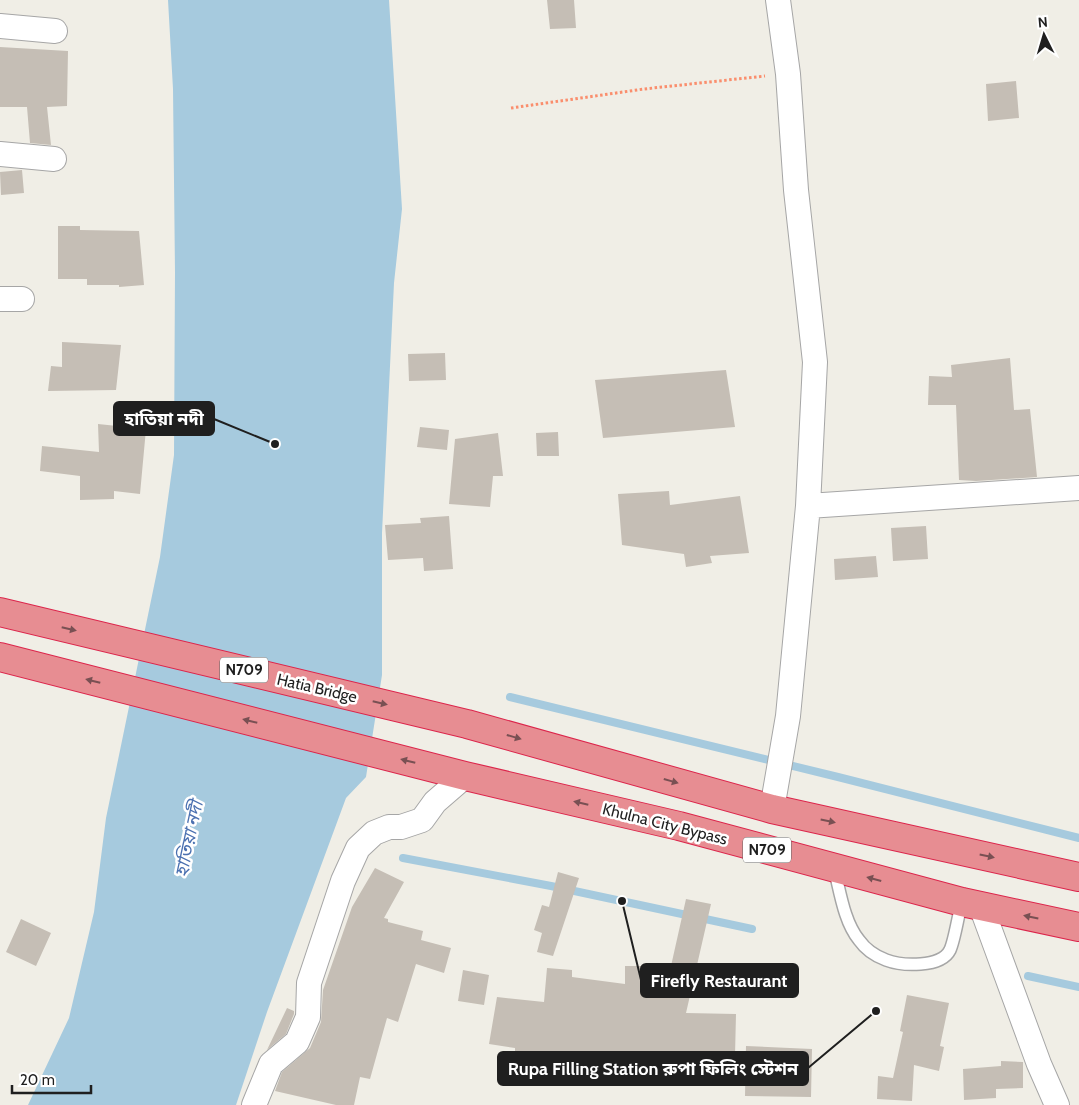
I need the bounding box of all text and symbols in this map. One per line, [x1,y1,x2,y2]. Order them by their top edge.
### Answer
north arrow [1019,10,1069,60]
text: N [1037,13,1049,31]
callout: হাতিয়া নদী [114,402,214,435]
text: হাতিয়া নদী [123,408,205,430]
one-way arrow [61,625,76,633]
road number: N709 [220,658,268,682]
street label: Hatia Bridge [275,670,359,706]
one-way arrow [85,677,100,685]
one-way arrow [373,699,388,707]
one-way arrow [243,717,258,725]
one-way arrow [507,733,522,741]
one-way arrow [400,757,415,765]
one-way arrow [663,777,678,785]
water label: হাতিয়া নদী [170,796,208,879]
one-way arrow [573,799,588,807]
street label: Khulna City Bypass [601,799,730,849]
one-way arrow [821,817,836,825]
road number: N709 [743,838,791,862]
one-way arrow [979,852,994,860]
one-way arrow [866,875,881,883]
one-way arrow [1024,913,1039,921]
callout: Firefly Restaurant [641,964,798,997]
text: Firefly Restaurant [651,970,787,992]
callout: Rupa Filling Station রুপা ফিলিং স্টেশন [498,1052,808,1085]
text: Rupa Filling Station রুপা ফিলিং স্টেশন [508,1058,799,1080]
scale bar [12,1062,91,1094]
text: 20 m [20,1071,55,1089]

